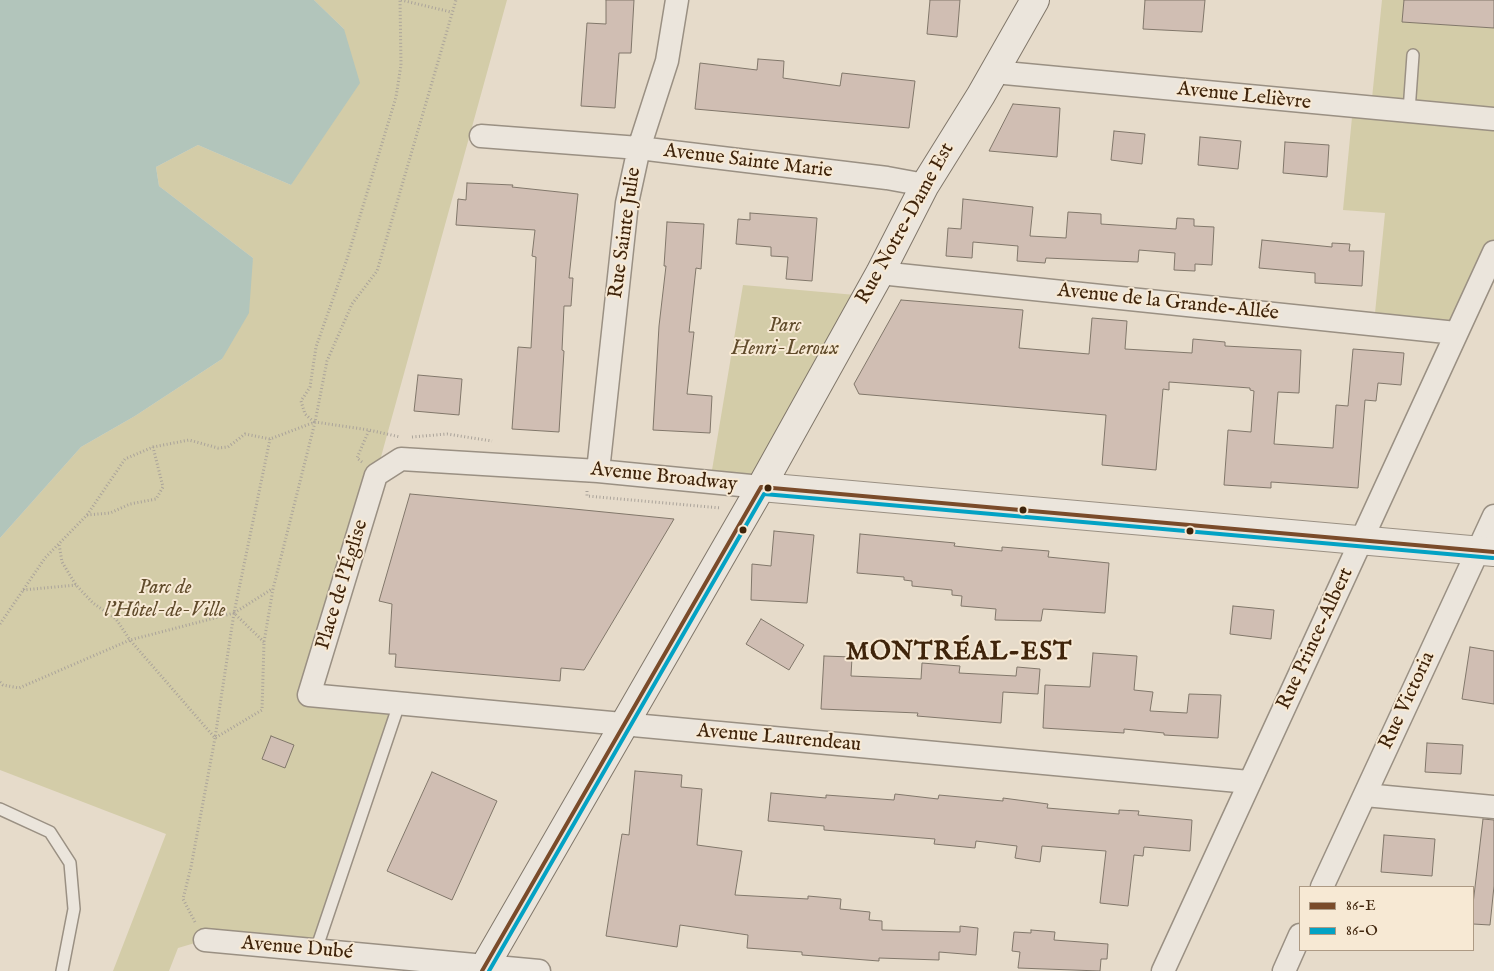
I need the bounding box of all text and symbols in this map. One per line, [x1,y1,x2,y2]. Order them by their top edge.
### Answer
street label: Avenue Lelièvre [1176,78,1312,116]
street label: Rue Notre-Dame Est [852,139,960,309]
street label: Avenue Sainte Marie [662,140,834,184]
street label: Rue Sainte Julie [605,166,647,300]
street label: Avenue de la Grande-Allée [1056,279,1280,327]
park label: Parc Henri-Leroux [731,315,839,362]
street label: Avenue Broadway [589,458,739,498]
unlabelled marker [763,483,773,493]
unlabelled marker [1018,505,1028,515]
street label: Place de l'Église [312,517,374,653]
unlabelled marker [738,525,748,535]
unlabelled marker [1185,526,1195,536]
street label: Rue Prince-Albert [1273,564,1359,714]
park label: Parc de l'Hôtel-de-Ville [105,577,225,624]
district label: MONTRÉAL-EST [844,639,1074,669]
street label: Rue Victoria [1375,648,1441,754]
street label: Avenue Laurendeau [696,720,862,758]
legend [1299,886,1474,951]
text: 86-E [1346,896,1376,915]
text: 86-O [1346,921,1378,940]
street label: Avenue Dubé [240,932,354,966]

